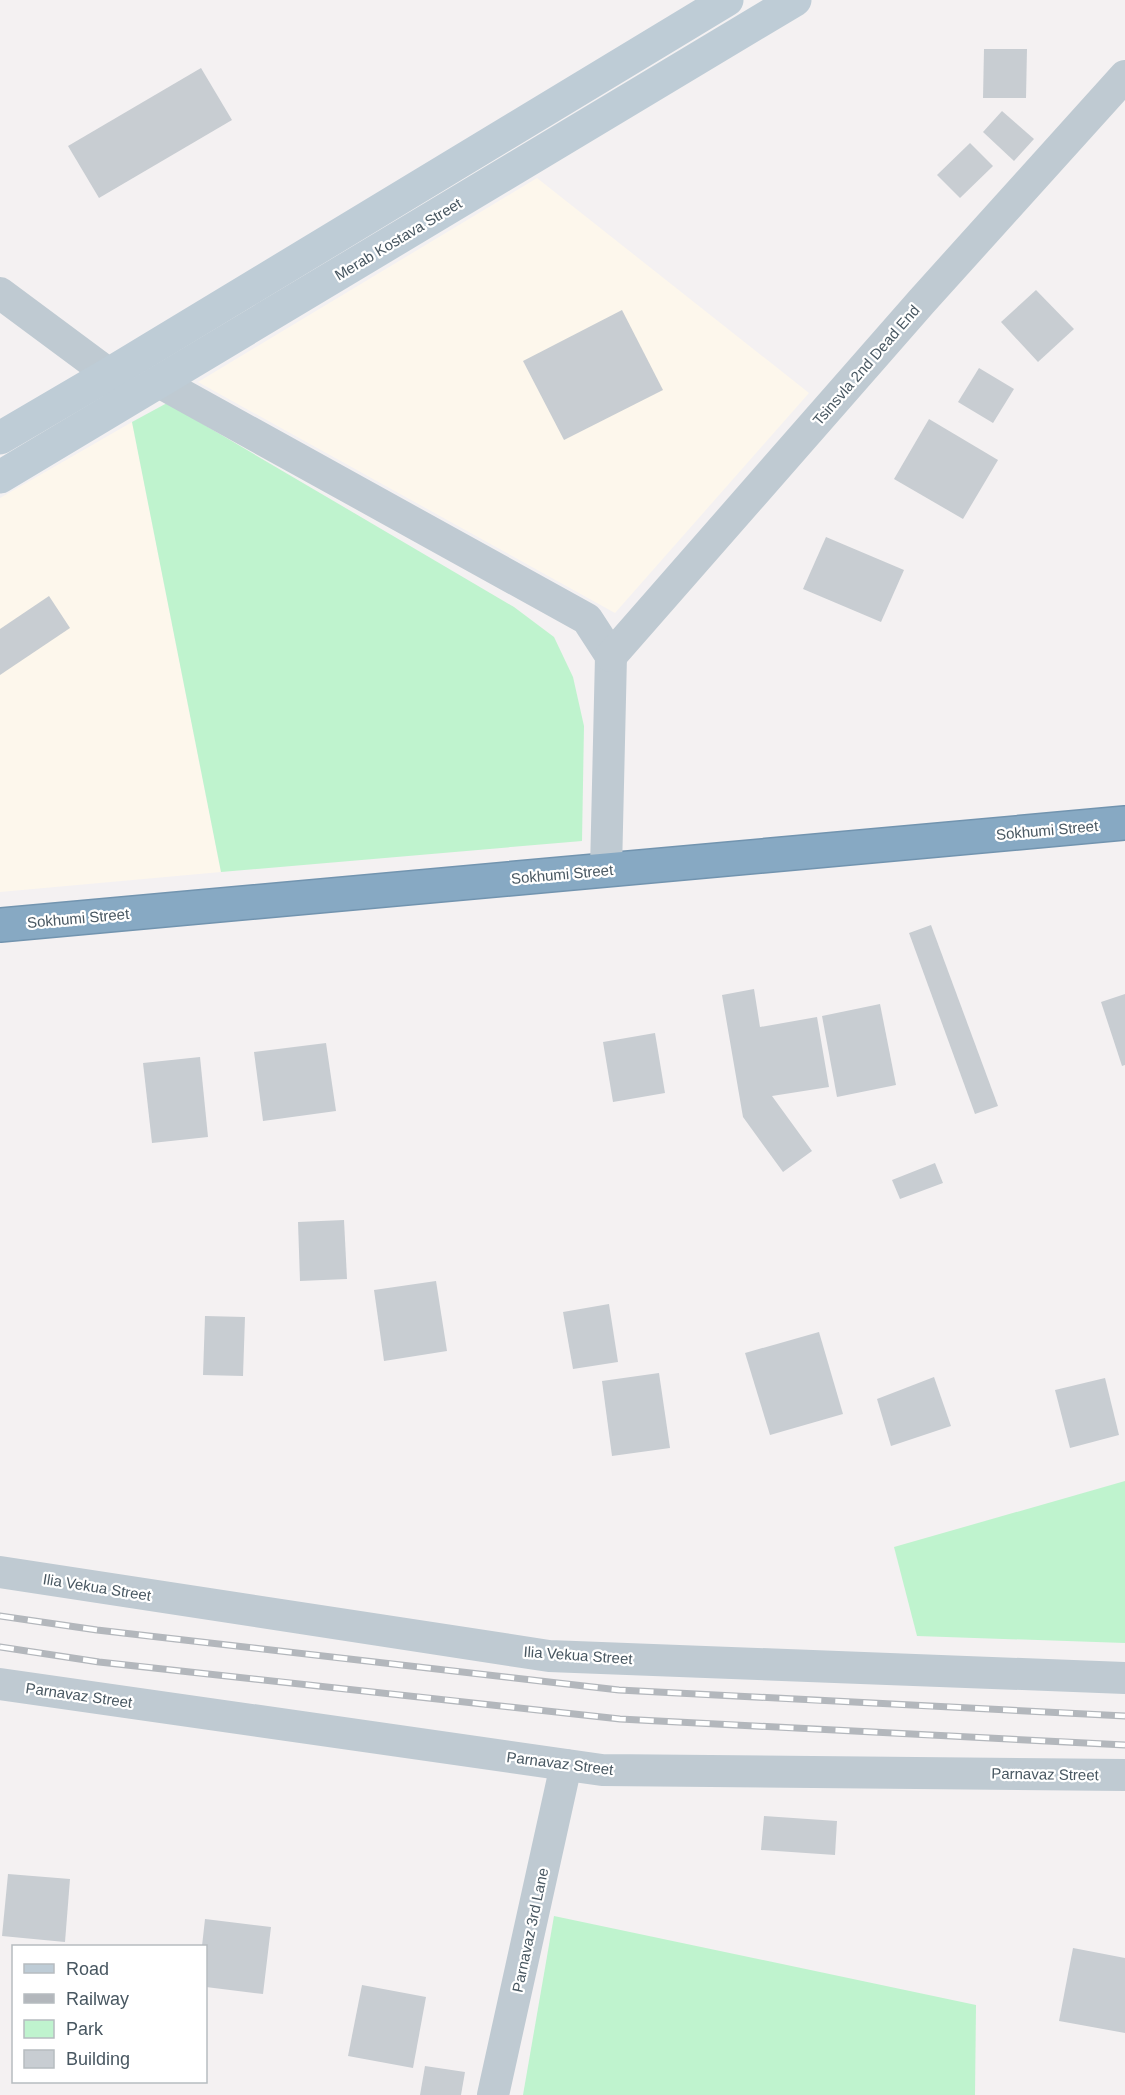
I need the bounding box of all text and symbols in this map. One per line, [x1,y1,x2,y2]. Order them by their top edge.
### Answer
street label: Merab Kostava Street [331,194,465,284]
street label: Tsinsvla 2nd Dead End [809,302,923,428]
street label: Sokhumi Street [995,817,1100,843]
street label: Sokhumi Street [510,861,615,887]
street label: Sokhumi Street [26,905,131,931]
street label: Ilia Vekua Street [42,1570,153,1604]
street label: Ilia Vekua Street [523,1643,634,1667]
street label: Parnavaz Street [25,1679,134,1711]
street label: Parnavaz Street [506,1748,615,1778]
street label: Parnavaz Street [991,1765,1100,1783]
street label: Parnavaz 3rd Lane [509,1866,551,1994]
legend [12,1945,207,2083]
text: Road [66,1959,109,1979]
text: Railway [66,1989,129,2009]
text: Park [66,2019,104,2039]
text: Building [66,2049,130,2069]

